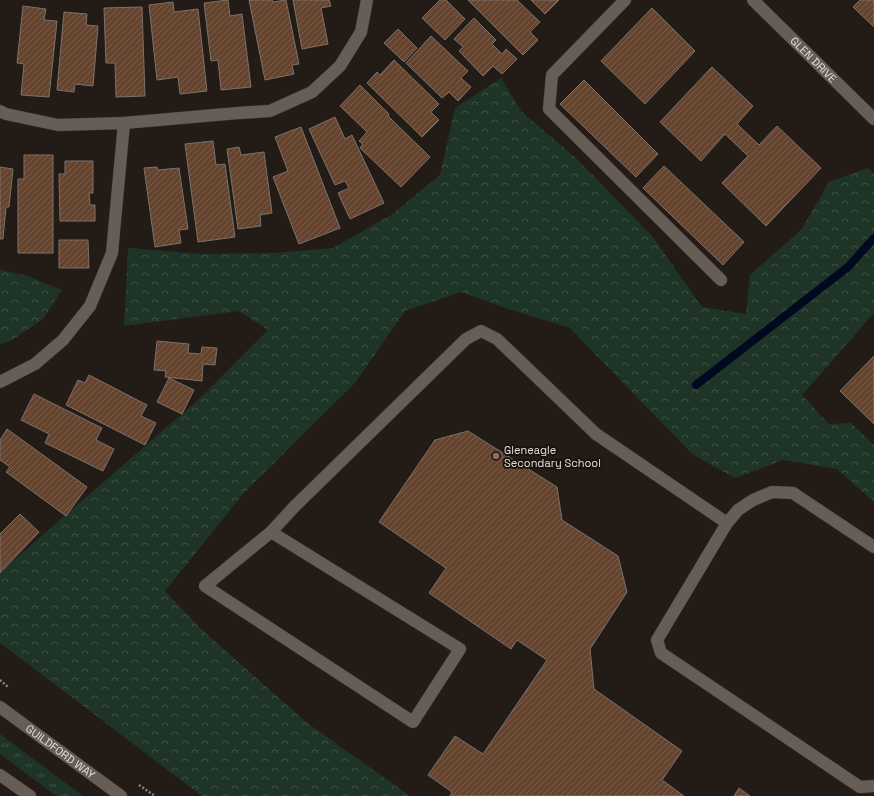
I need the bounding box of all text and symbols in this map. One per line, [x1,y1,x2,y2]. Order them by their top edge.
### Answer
street label: GLEN DRIVE [787,34,840,85]
place label: Gleneagle Secondary School [504,443,601,470]
marker: Gleneagle Secondary School [491,451,501,461]
street label: GUILDFORD WAY [23,721,98,782]

